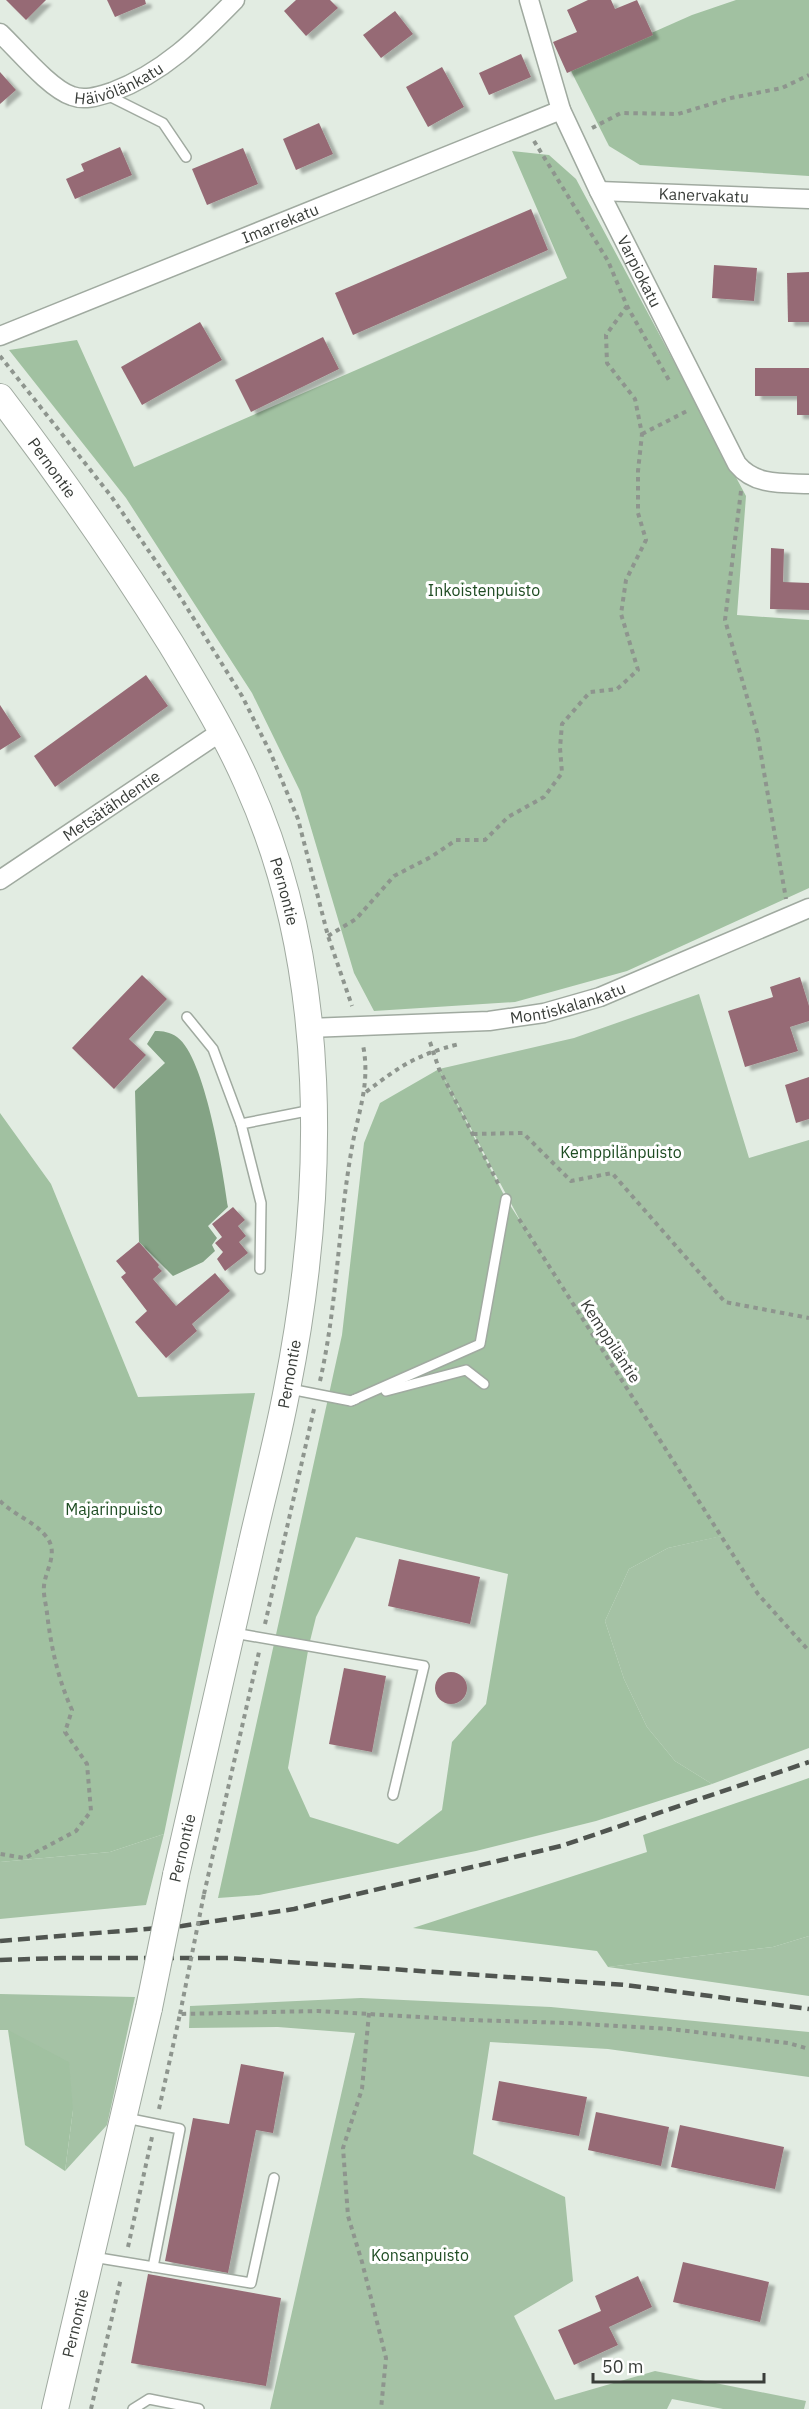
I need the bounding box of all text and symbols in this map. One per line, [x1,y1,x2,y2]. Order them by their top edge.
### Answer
street label: Häivölänkatu [73,58,167,108]
street label: Kanervakatu [658,183,749,207]
street label: Imarrekatu [239,199,321,248]
street label: Varpiokatu [613,232,666,310]
street label: Pernontie [24,434,81,502]
park label: Inkoistenpuisto [428,580,540,600]
street label: Metsätähdentie [59,766,164,845]
street label: Pernontie [266,855,303,928]
street label: Montiskalankatu [509,977,628,1028]
park label: Kemppilänpuisto [560,1142,682,1162]
street label: Kemppiläntie [577,1296,645,1387]
street label: Pernontie [273,1338,305,1410]
park label: Majarinpuisto [65,1499,163,1519]
street label: Pernontie [164,1812,200,1884]
park label: Konsanpuisto [371,2245,469,2265]
street label: Pernontie [57,2287,93,2360]
scale bar [593,2346,764,2384]
text: 50 m [602,2355,644,2378]

